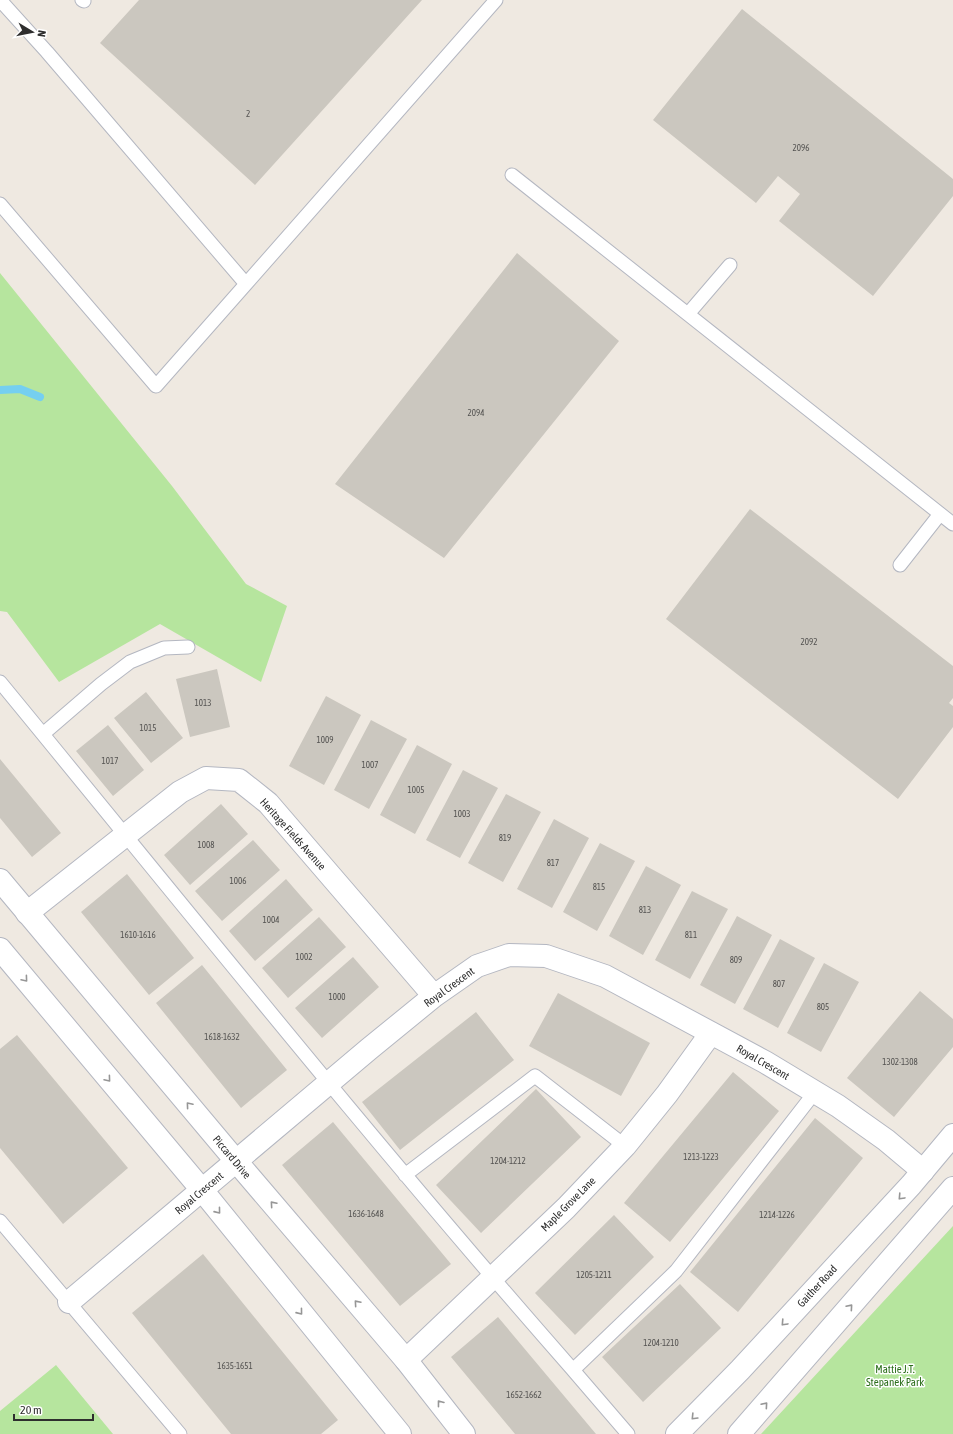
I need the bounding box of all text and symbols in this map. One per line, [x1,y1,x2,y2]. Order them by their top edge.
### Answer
north arrow [12,12,52,52]
text: N [35,29,48,38]
house number: 2 [246,109,250,119]
house number: 2096 [793,143,809,153]
house number: 2094 [468,408,484,418]
house number: 2092 [801,637,817,647]
house number: 1013 [195,698,211,708]
house number: 1015 [140,723,156,733]
house number: 1009 [317,735,333,745]
house number: 1017 [102,756,118,766]
house number: 1007 [362,760,378,770]
house number: 1005 [408,785,424,795]
street label: Heritage Fields Avenue [258,796,328,872]
house number: 1003 [454,809,470,819]
house number: 819 [499,833,511,843]
house number: 1008 [198,840,214,850]
house number: 817 [547,858,559,868]
house number: 1006 [230,876,246,886]
house number: 815 [593,882,605,892]
house number: 813 [639,905,651,915]
house number: 1004 [263,915,279,925]
house number: 1610-1616 [120,930,156,940]
house number: 811 [685,930,697,940]
house number: 1002 [296,952,312,962]
house number: 809 [730,955,742,965]
street label: Royal Crescent [422,965,476,1009]
one-way arrow [20,974,27,981]
house number: 807 [773,979,785,989]
house number: 1000 [329,992,345,1002]
house number: 805 [817,1002,829,1012]
house number: 1618-1632 [204,1032,240,1042]
street label: Royal Crescent [734,1042,792,1082]
house number: 1302-1308 [882,1057,918,1067]
one-way arrow [104,1074,111,1081]
one-way arrow [186,1102,193,1110]
street label: Piccard Drive [211,1133,253,1181]
house number: 1213-1223 [683,1152,719,1162]
house number: 1204-1212 [490,1156,526,1166]
street label: Royal Crescent [172,1169,226,1217]
street label: Maple Grove Lane [538,1174,598,1234]
one-way arrow [898,1192,905,1199]
one-way arrow [270,1201,277,1209]
one-way arrow [214,1206,221,1213]
house number: 1636-1648 [348,1209,384,1219]
house number: 1214-1226 [759,1210,795,1220]
street label: Gaither Road [795,1263,839,1309]
house number: 1205-1211 [576,1270,612,1280]
one-way arrow [355,1300,362,1308]
one-way arrow [845,1304,853,1312]
one-way arrow [296,1307,303,1314]
one-way arrow [781,1318,789,1326]
house number: 1204-1210 [643,1338,679,1348]
house number: 1635-1651 [217,1361,253,1371]
park label: Mattie J.T. Stepanek Park [866,1363,924,1388]
house number: 1652-1662 [506,1390,542,1400]
scale bar [14,1396,93,1422]
one-way arrow [438,1401,445,1408]
one-way arrow [760,1402,767,1410]
text: 20 m [20,1403,42,1417]
one-way arrow [691,1412,699,1420]

